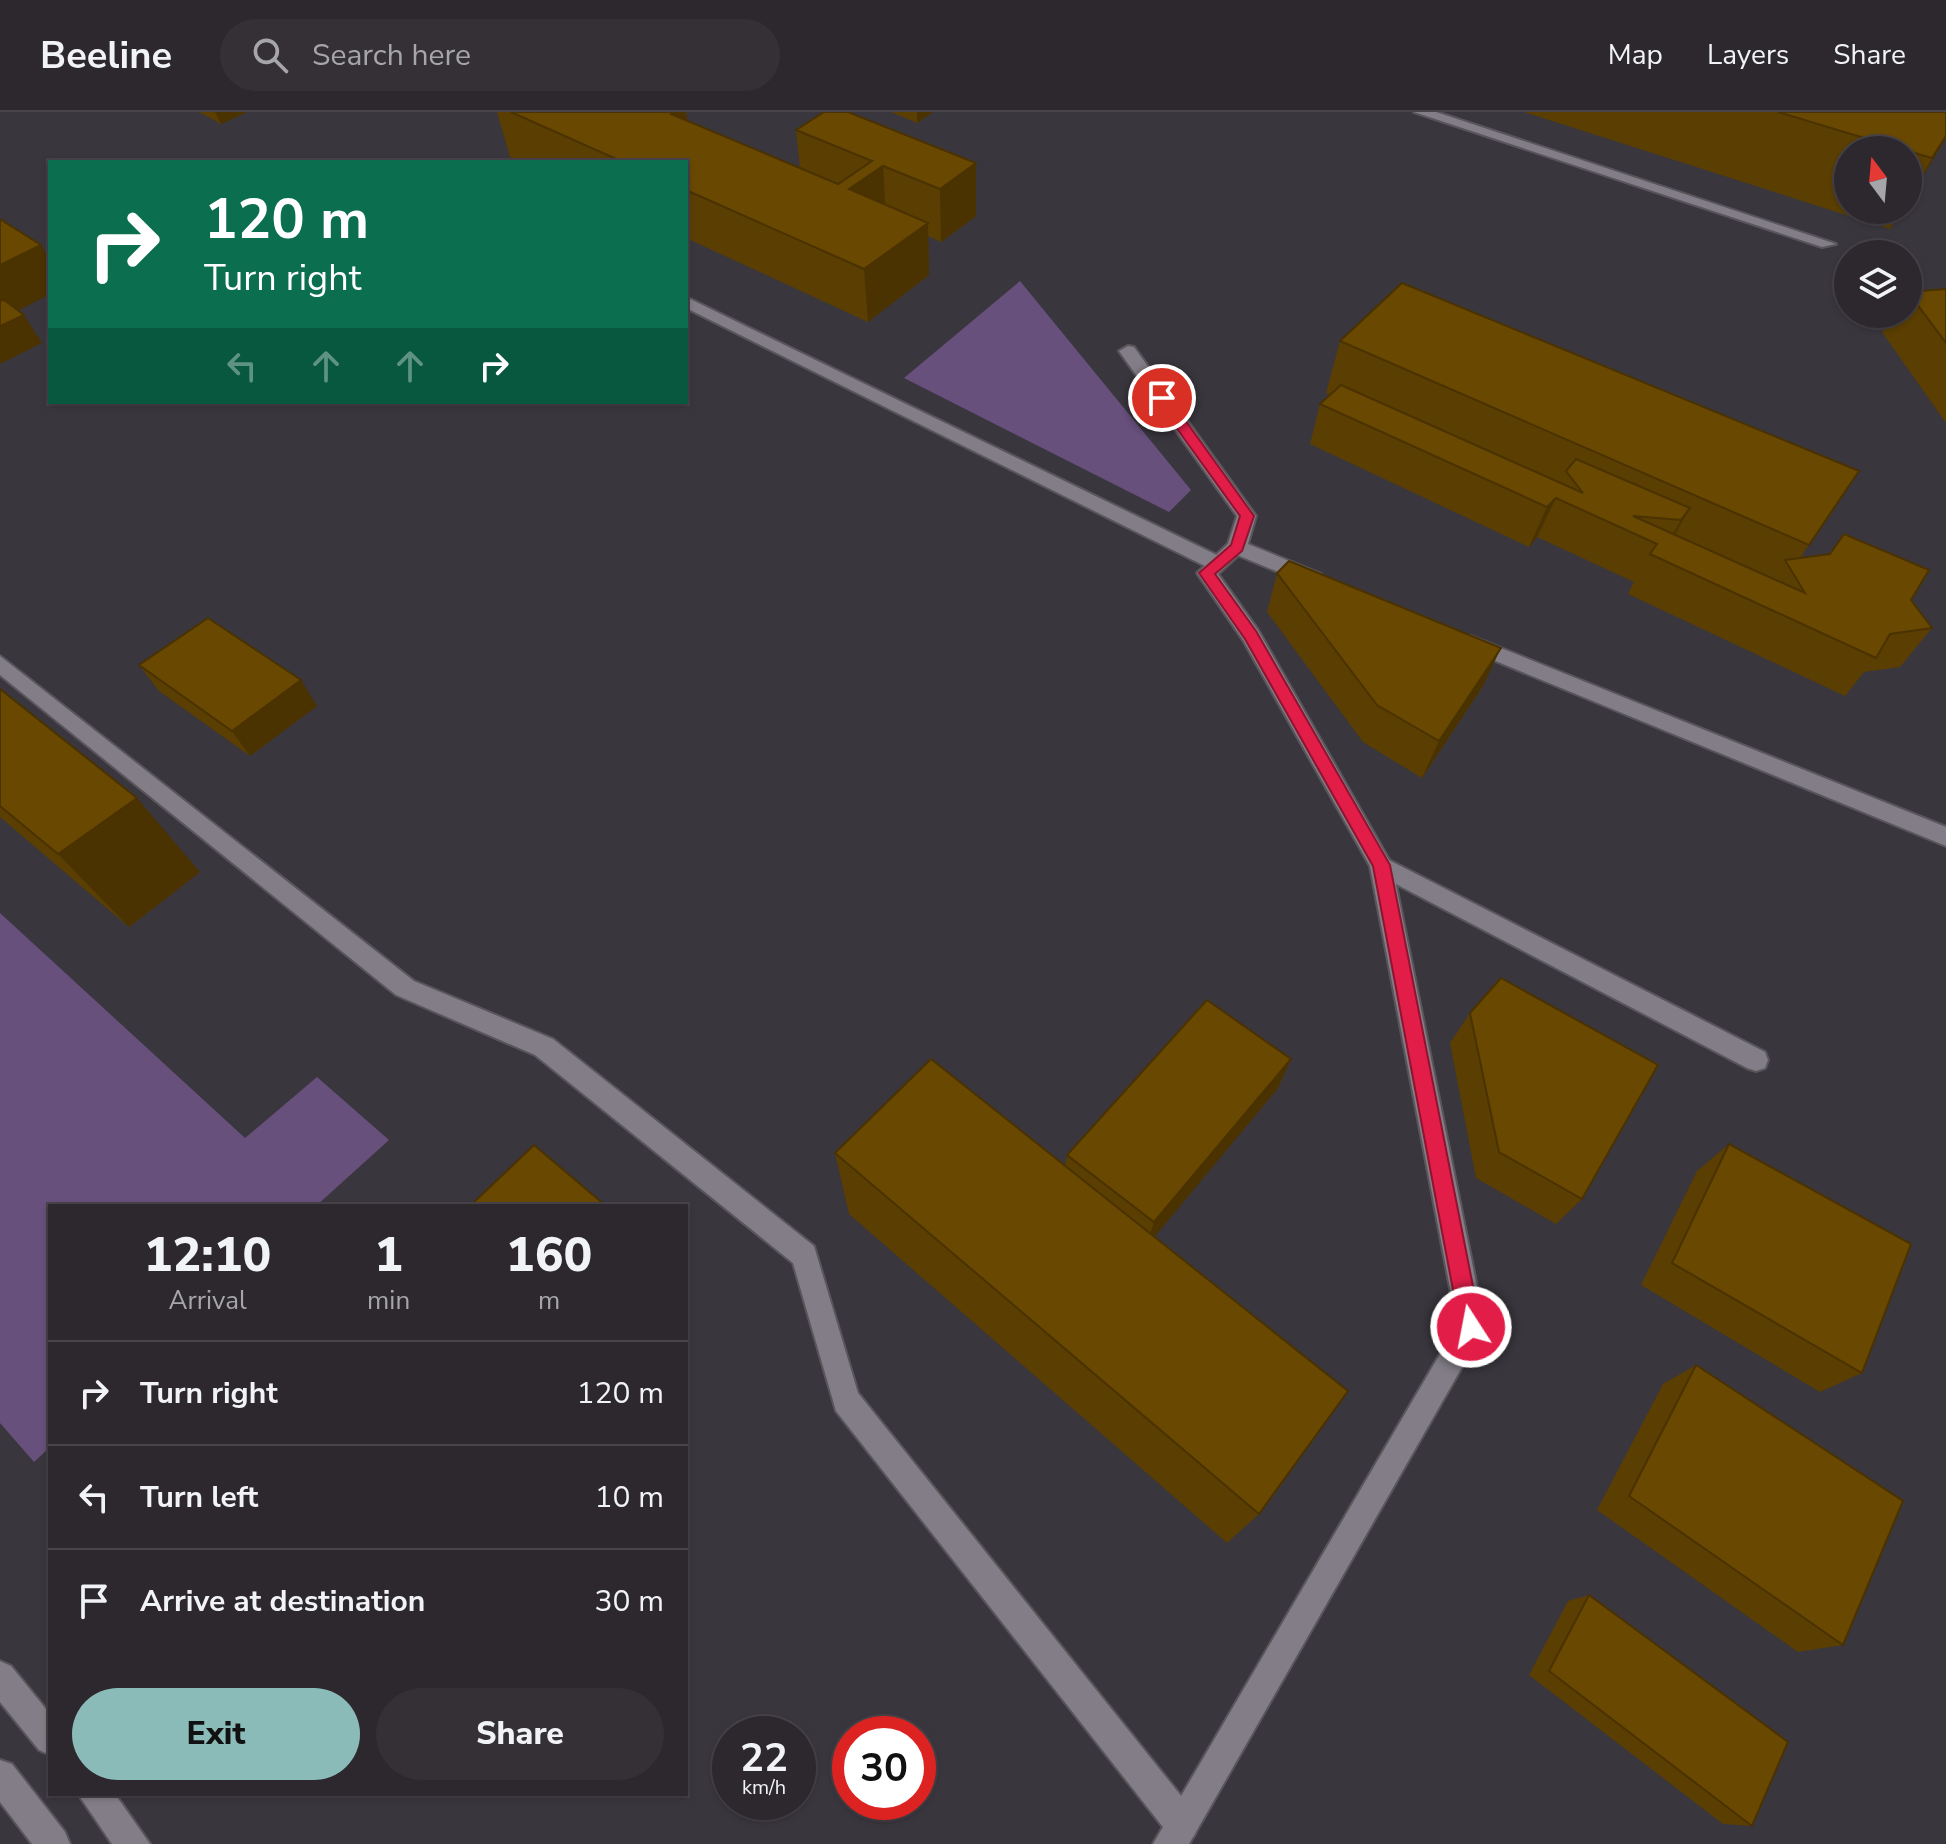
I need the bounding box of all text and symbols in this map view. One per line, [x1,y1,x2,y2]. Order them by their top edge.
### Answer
search box [220,19,780,91]
text: Beeline [40,30,172,81]
icon: search [248,33,292,77]
text: Search here [312,35,471,76]
text: Map [1608,36,1663,74]
text: Layers [1707,36,1789,74]
text: Share [1833,36,1906,74]
north arrow [1834,136,1922,224]
map controls [1834,136,1922,328]
text: 120 m [204,181,369,258]
icon: right [72,192,176,296]
button: layers [1834,240,1922,328]
text: Turn right [204,254,361,303]
icon: left [220,344,264,388]
icon: ahead [304,344,348,388]
icon: ahead [388,344,432,388]
icon: right [472,344,516,388]
pin [1128,364,1196,432]
icon: arrive [1140,376,1184,420]
text: 12:10 [144,1222,271,1288]
text: 1 [374,1222,403,1288]
text: 160 [506,1222,592,1288]
text: Arrival [168,1283,247,1318]
text: min [367,1283,410,1318]
text: m [538,1283,560,1318]
position arrow [1429,1285,1513,1369]
icon: right [72,1371,116,1415]
text: Turn right [140,1373,278,1414]
text: 120 m [577,1373,664,1414]
icon: left [72,1475,116,1519]
text: Turn left [140,1477,258,1518]
text: 10 m [595,1477,664,1518]
icon: arrive [72,1579,116,1623]
text: Arrive at destination [140,1581,425,1622]
text: 30 m [595,1581,664,1622]
button: Exit [72,1688,360,1780]
button: Share [376,1688,664,1780]
speed limit sign: 30 [832,1716,936,1820]
text: 22 [740,1731,788,1785]
text: km/h [742,1774,786,1801]

